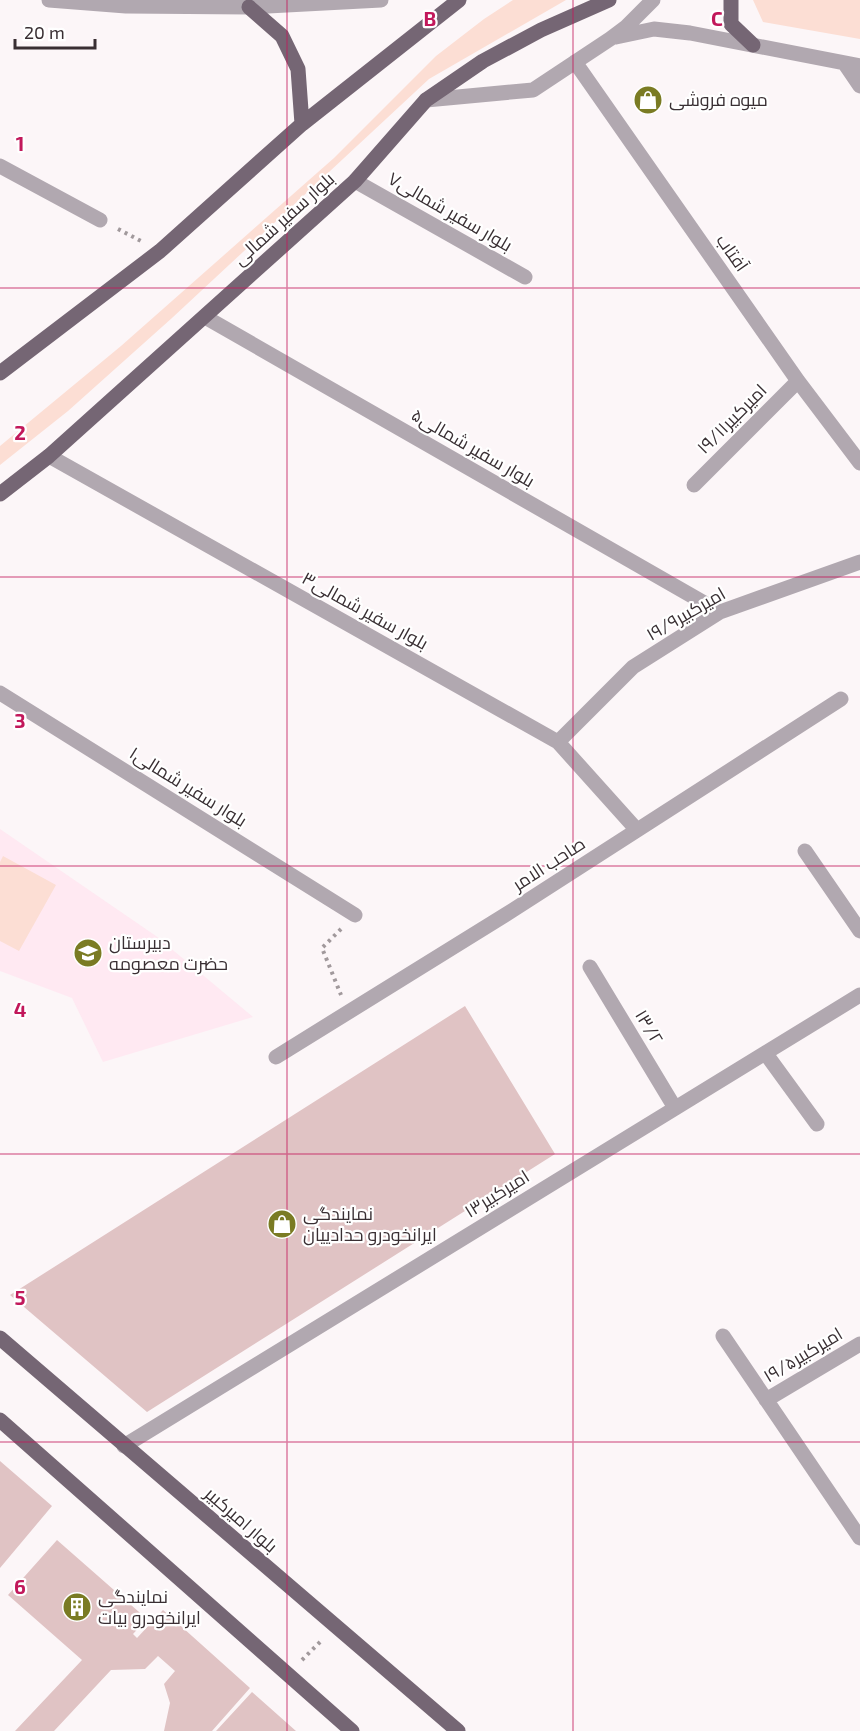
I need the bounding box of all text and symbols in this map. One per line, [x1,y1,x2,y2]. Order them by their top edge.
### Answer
text: B [424,6,436,30]
text: C [711,6,723,30]
scale bar [15,12,94,50]
text: 20 m [24,21,65,43]
shop icon: میوه فروشی [632,84,664,116]
place label: میوه فروشی [669,88,768,111]
text: 1 [16,131,24,155]
street label: بلوار سفیر شمالی [228,167,339,270]
street label: بلوار سفیر شمالی۷ [384,167,517,256]
street label: آفتاب [712,229,754,275]
street label: امیرکبیر۱۹/۱۱ [692,379,771,458]
street label: بلوار سفیر شمالی۵ [408,403,539,492]
text: 2 [14,420,26,444]
street label: بلوار سفیر شمالی۳ [298,566,432,655]
street label: امیرکبیر۱۹/۹ [642,582,730,645]
text: 3 [14,708,26,732]
street label: بلوار سفیر شمالی۱ [125,741,251,832]
street label: صاحب الامر [507,832,589,896]
place label: دبیرستان حضرت معصومه [109,931,228,975]
school or university icon: دبیرستان حضرت معصومه [72,937,104,969]
text: 4 [14,997,27,1021]
street label: ۱۳/۲ [631,1005,669,1048]
street label: امیرکبیر۱۳ [460,1165,533,1222]
place label: نمایندگی ایرانخودرو حدادییان [303,1202,437,1246]
shop icon: نمایندگی ایرانخودرو حدادییان [266,1208,298,1240]
text: 5 [14,1285,26,1309]
street label: امیرکبیر۱۹/۵ [759,1322,847,1387]
street label: بلوار امیرکبیر [200,1481,282,1557]
text: 6 [14,1574,26,1598]
place label: نمایندگی ایرانخودرو بیات [98,1585,201,1629]
building icon: نمایندگی ایرانخودرو بیات [61,1591,93,1623]

